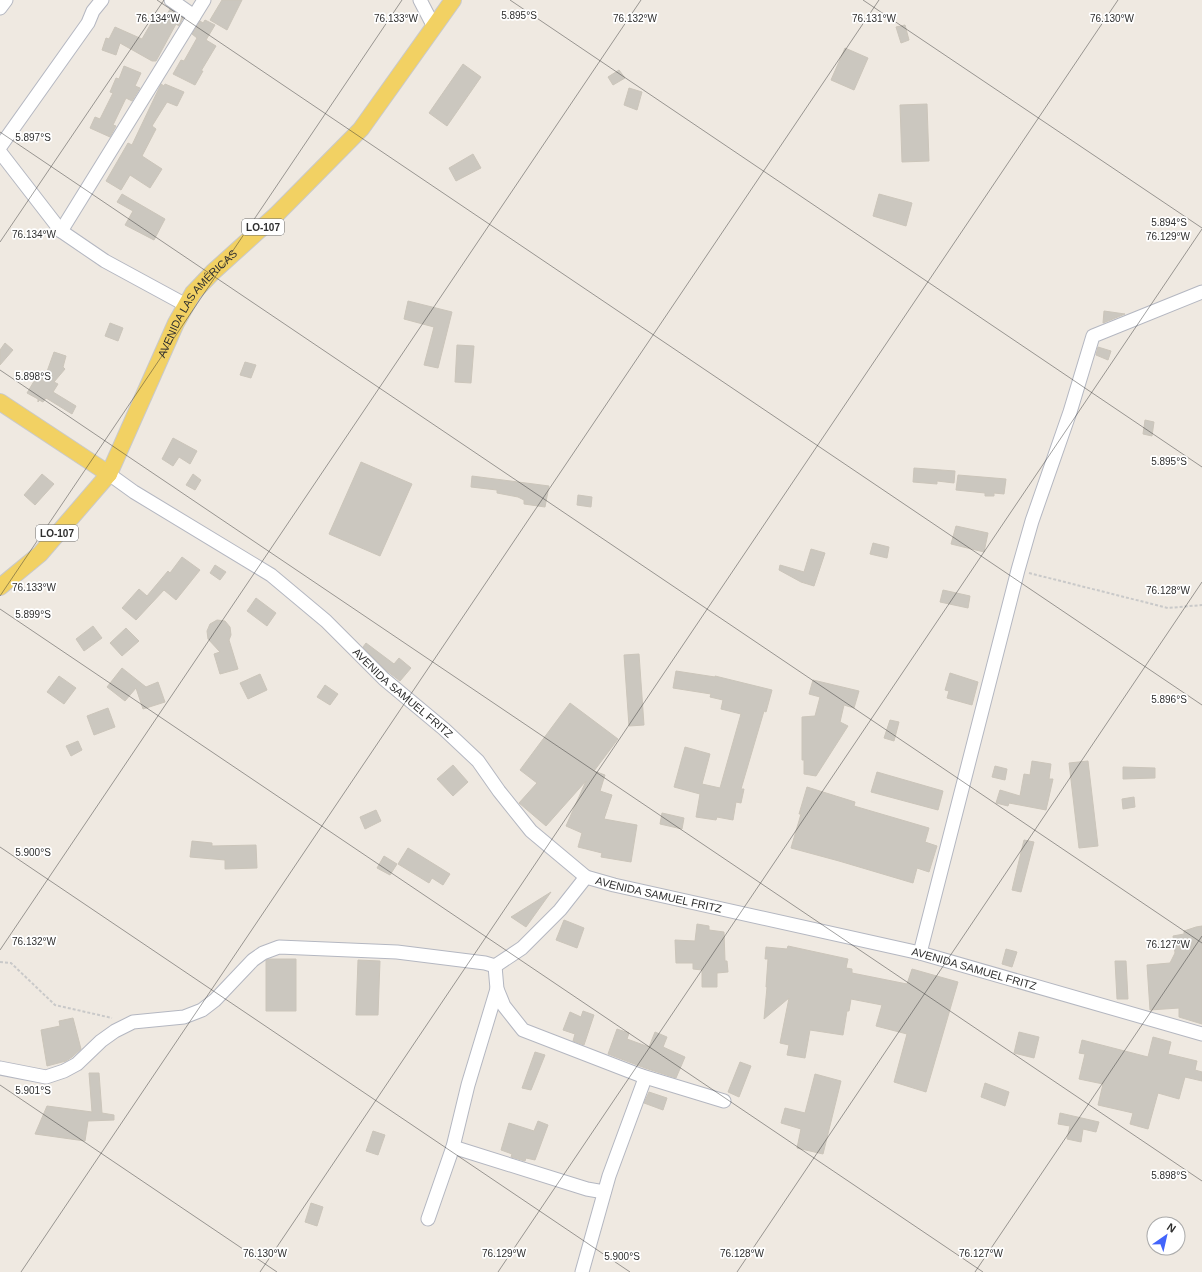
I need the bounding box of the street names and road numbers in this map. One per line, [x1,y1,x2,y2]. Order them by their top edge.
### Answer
road number: LO-107 [242,219,284,235]
street label: AVENIDA LAS AMÉRICAS [155,247,239,359]
road number: LO-107 [36,525,78,541]
street label: AVENIDA SAMUEL FRITZ [351,646,455,740]
street label: AVENIDA SAMUEL FRITZ [594,874,723,915]
street label: AVENIDA SAMUEL FRITZ [911,945,1038,992]

